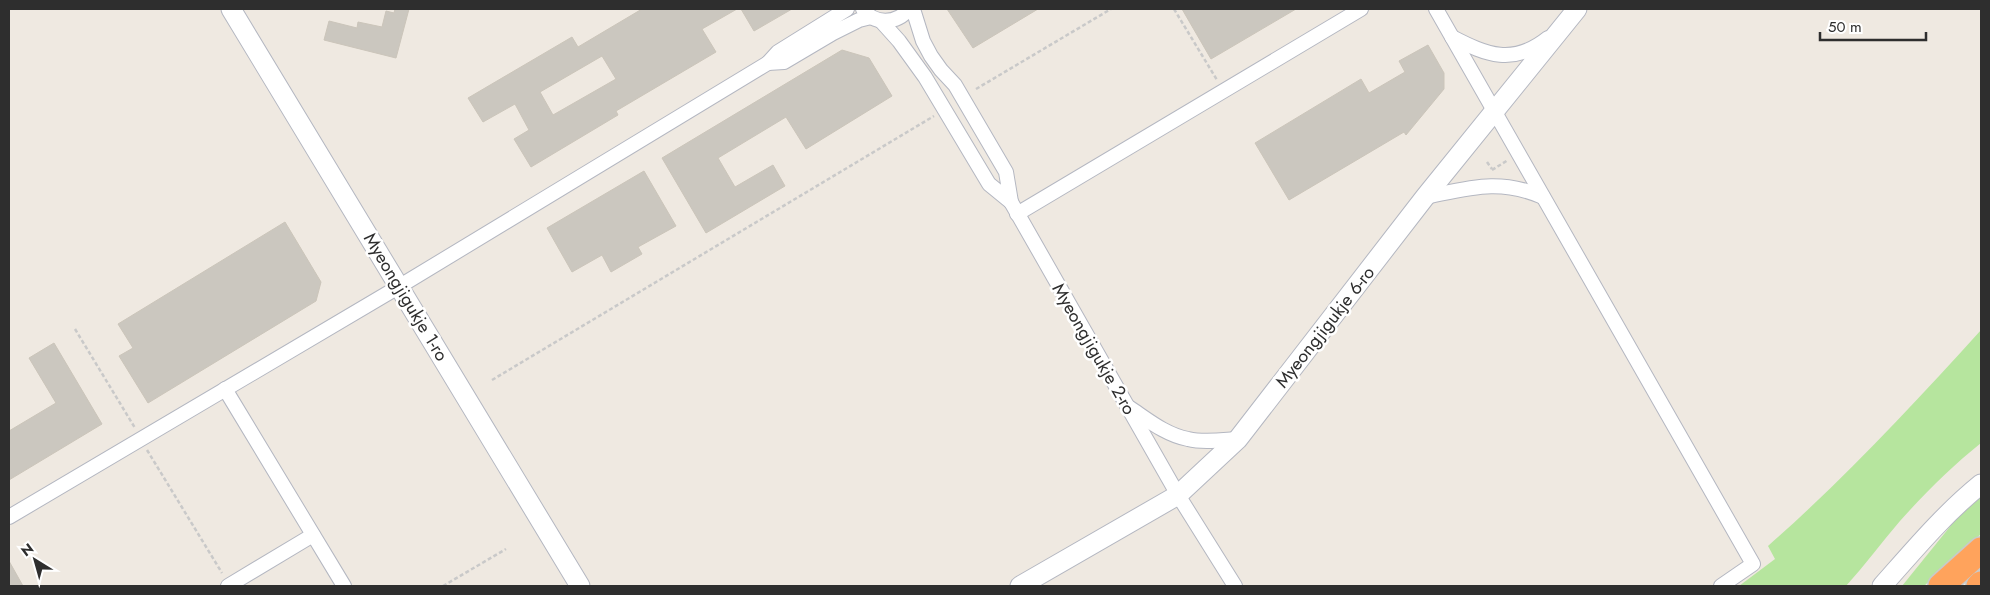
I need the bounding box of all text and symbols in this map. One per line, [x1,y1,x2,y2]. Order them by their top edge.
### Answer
scale bar [1820,10,1926,42]
text: 50 m [1828,16,1862,38]
street label: Myeongjigukje 1-ro [357,228,455,366]
street label: Myeongjigukje 6-ro [1269,261,1381,393]
street label: Myeongjigukje 2-ro [1046,278,1142,420]
north arrow [10,535,60,585]
text: N [17,538,38,561]

